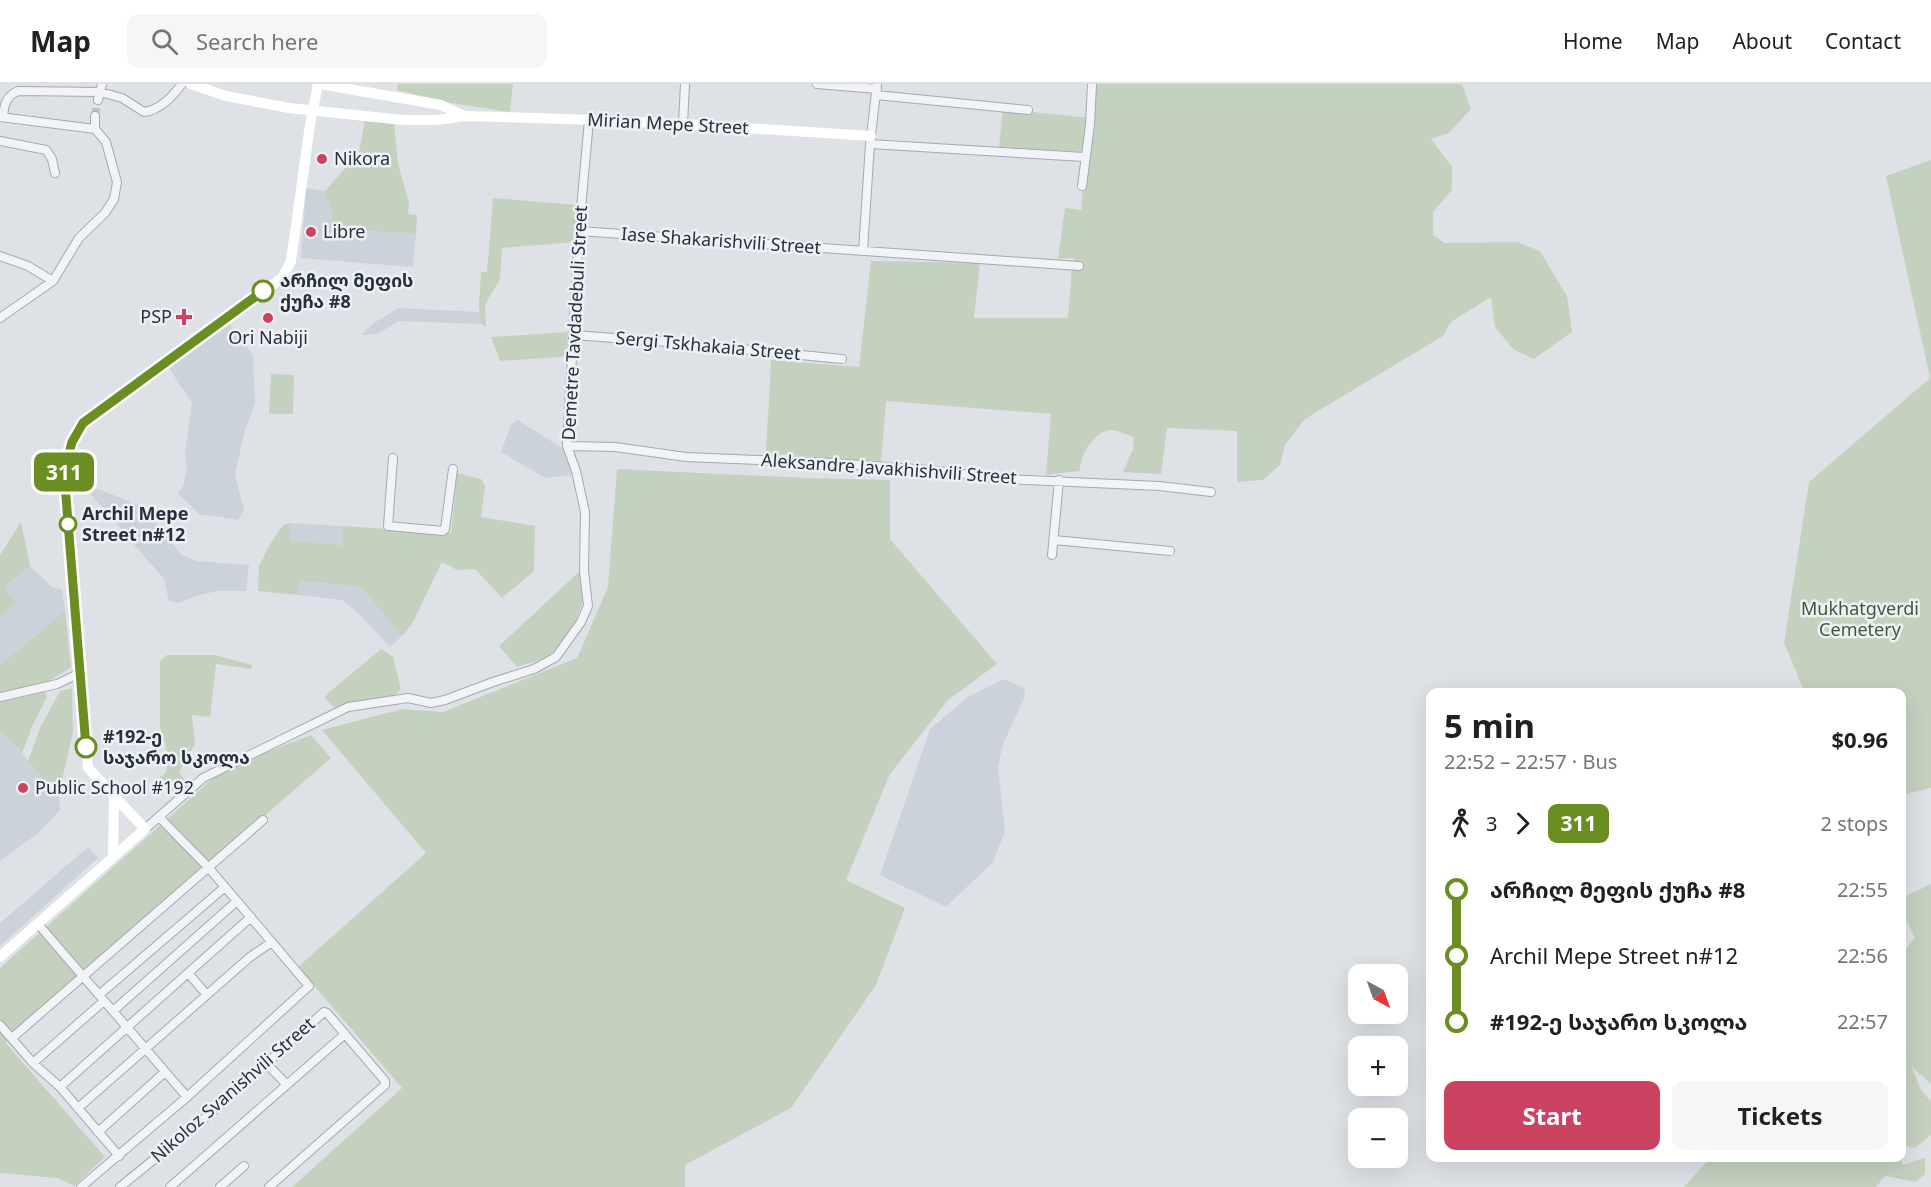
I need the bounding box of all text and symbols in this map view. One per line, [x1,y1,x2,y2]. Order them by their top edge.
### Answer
search box [127,14,547,68]
text: Map [30,22,91,60]
icon: search [148,25,181,58]
text: Search here [196,26,318,56]
text: Home [1563,27,1623,55]
text: Map [1656,27,1699,55]
text: About [1732,27,1792,55]
text: Contact [1825,27,1901,55]
street label: Mirian Mepe Street [587,107,750,139]
place label: Nikora [334,146,390,170]
marker: Nikora [315,152,329,166]
street label: Demetre Tavdadebuli Street [556,204,592,441]
place label: Libre [323,219,365,243]
street label: Iase Shakarishvili Street [620,221,822,259]
marker: Libre [304,225,318,239]
place label: არჩილ მეფის ქუჩა #8 [280,268,413,313]
marker: არჩილ მეფის ქუჩა #8 [252,280,274,302]
place label: PSP [140,304,172,328]
marker: PSP [177,310,191,324]
marker: Ori Nabiji [261,311,275,325]
place label: Ori Nabiji [228,325,308,349]
street label: Sergi Tskhakaia Street [615,325,802,365]
street label: Aleksandre Javakhishvili Street [760,447,1018,489]
line badge: 311 [29,452,98,492]
text: 311 [46,458,82,486]
place label: Archil Mepe Street n#12 [82,501,188,546]
marker: Archil Mepe Street n#12 [59,515,77,533]
park label: Mukhatgverdi Cemetery [1801,596,1919,641]
text: 5 min [1444,703,1535,748]
place label: #192-ე საჯარო სკოლა [103,724,250,769]
text: $0.96 [1831,724,1888,754]
marker: #192-ე საჯარო სკოლა [75,736,97,758]
text: 22:52 – 22:57 · Bus [1444,748,1617,775]
place label: Public School #192 [35,775,194,799]
marker: Public School #192 [16,781,30,795]
icon: walk [1444,807,1477,840]
icon: forward [1506,807,1539,840]
text: 311 [1560,809,1597,837]
text: 3 [1486,810,1497,837]
text: 2 stops [1821,810,1888,837]
text: არჩილ მეფის ქუჩა #8 [1490,874,1745,904]
text: 22:55 [1837,876,1888,903]
text: Archil Mepe Street n#12 [1490,940,1738,970]
text: 22:56 [1837,942,1888,969]
north arrow [1348,964,1408,1024]
map controls [1348,964,1408,1168]
text: #192-ე საჯარო სკოლა [1490,1006,1747,1036]
text: 22:57 [1837,1008,1888,1035]
street label: Nikoloz Svanishvili Street [145,1011,320,1167]
button: + [1348,1036,1408,1096]
button: Start [1444,1081,1660,1150]
button: Tickets [1672,1081,1888,1150]
button: − [1348,1108,1408,1168]

